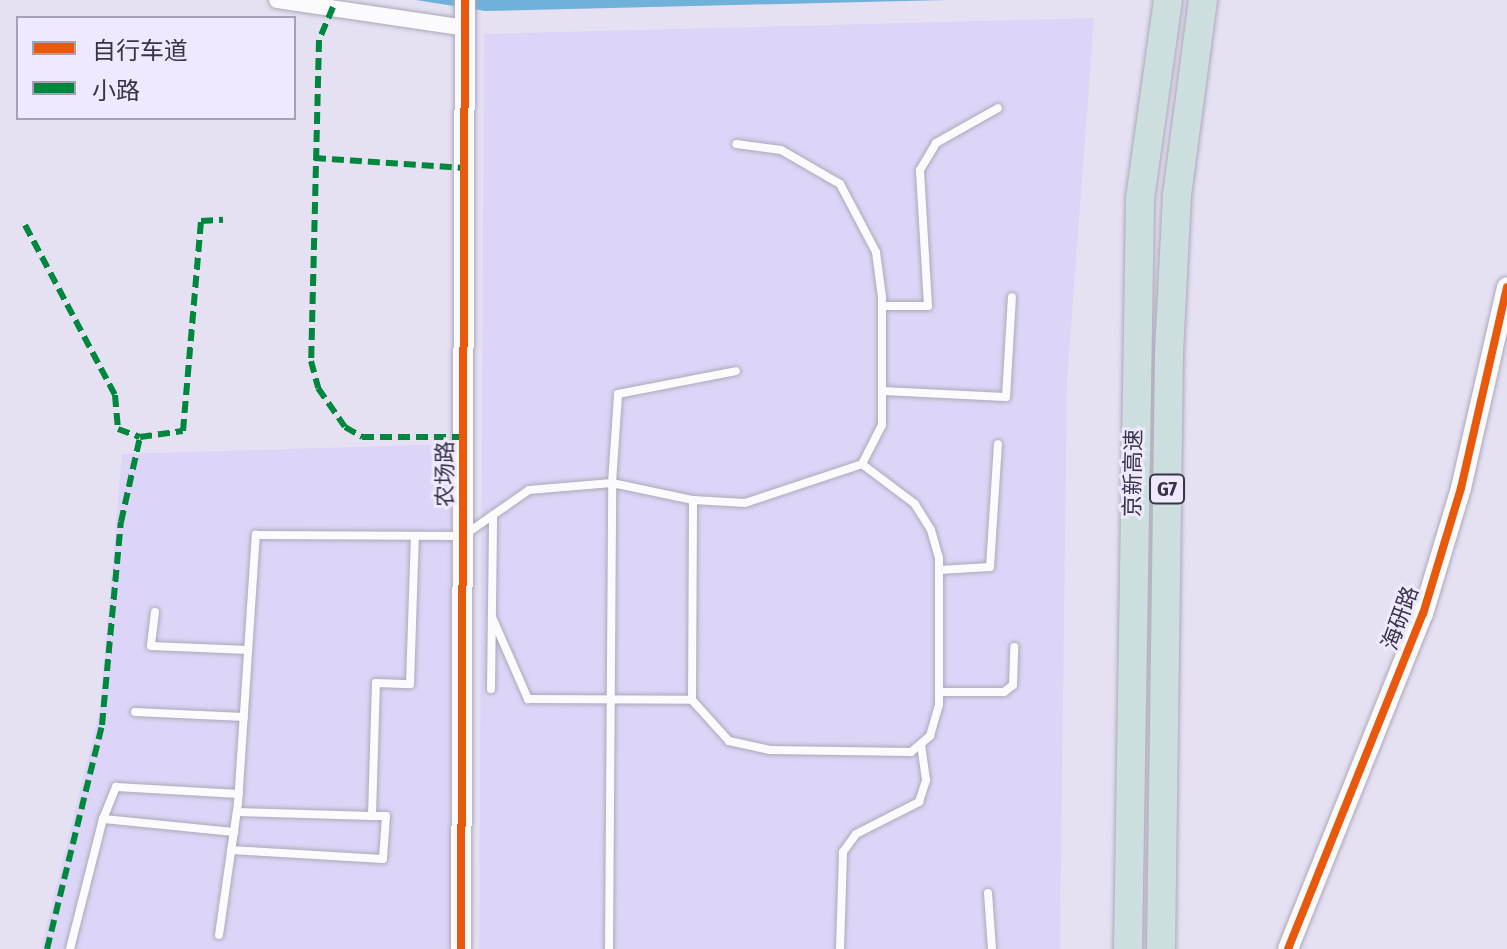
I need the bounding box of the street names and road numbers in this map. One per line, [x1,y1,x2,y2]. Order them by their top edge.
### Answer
street label: 京新高速 [1119,429,1147,517]
street label: 农场路 [432,441,458,507]
road number: G7 [1149,473,1185,505]
street label: 海研路 [1376,582,1424,654]

